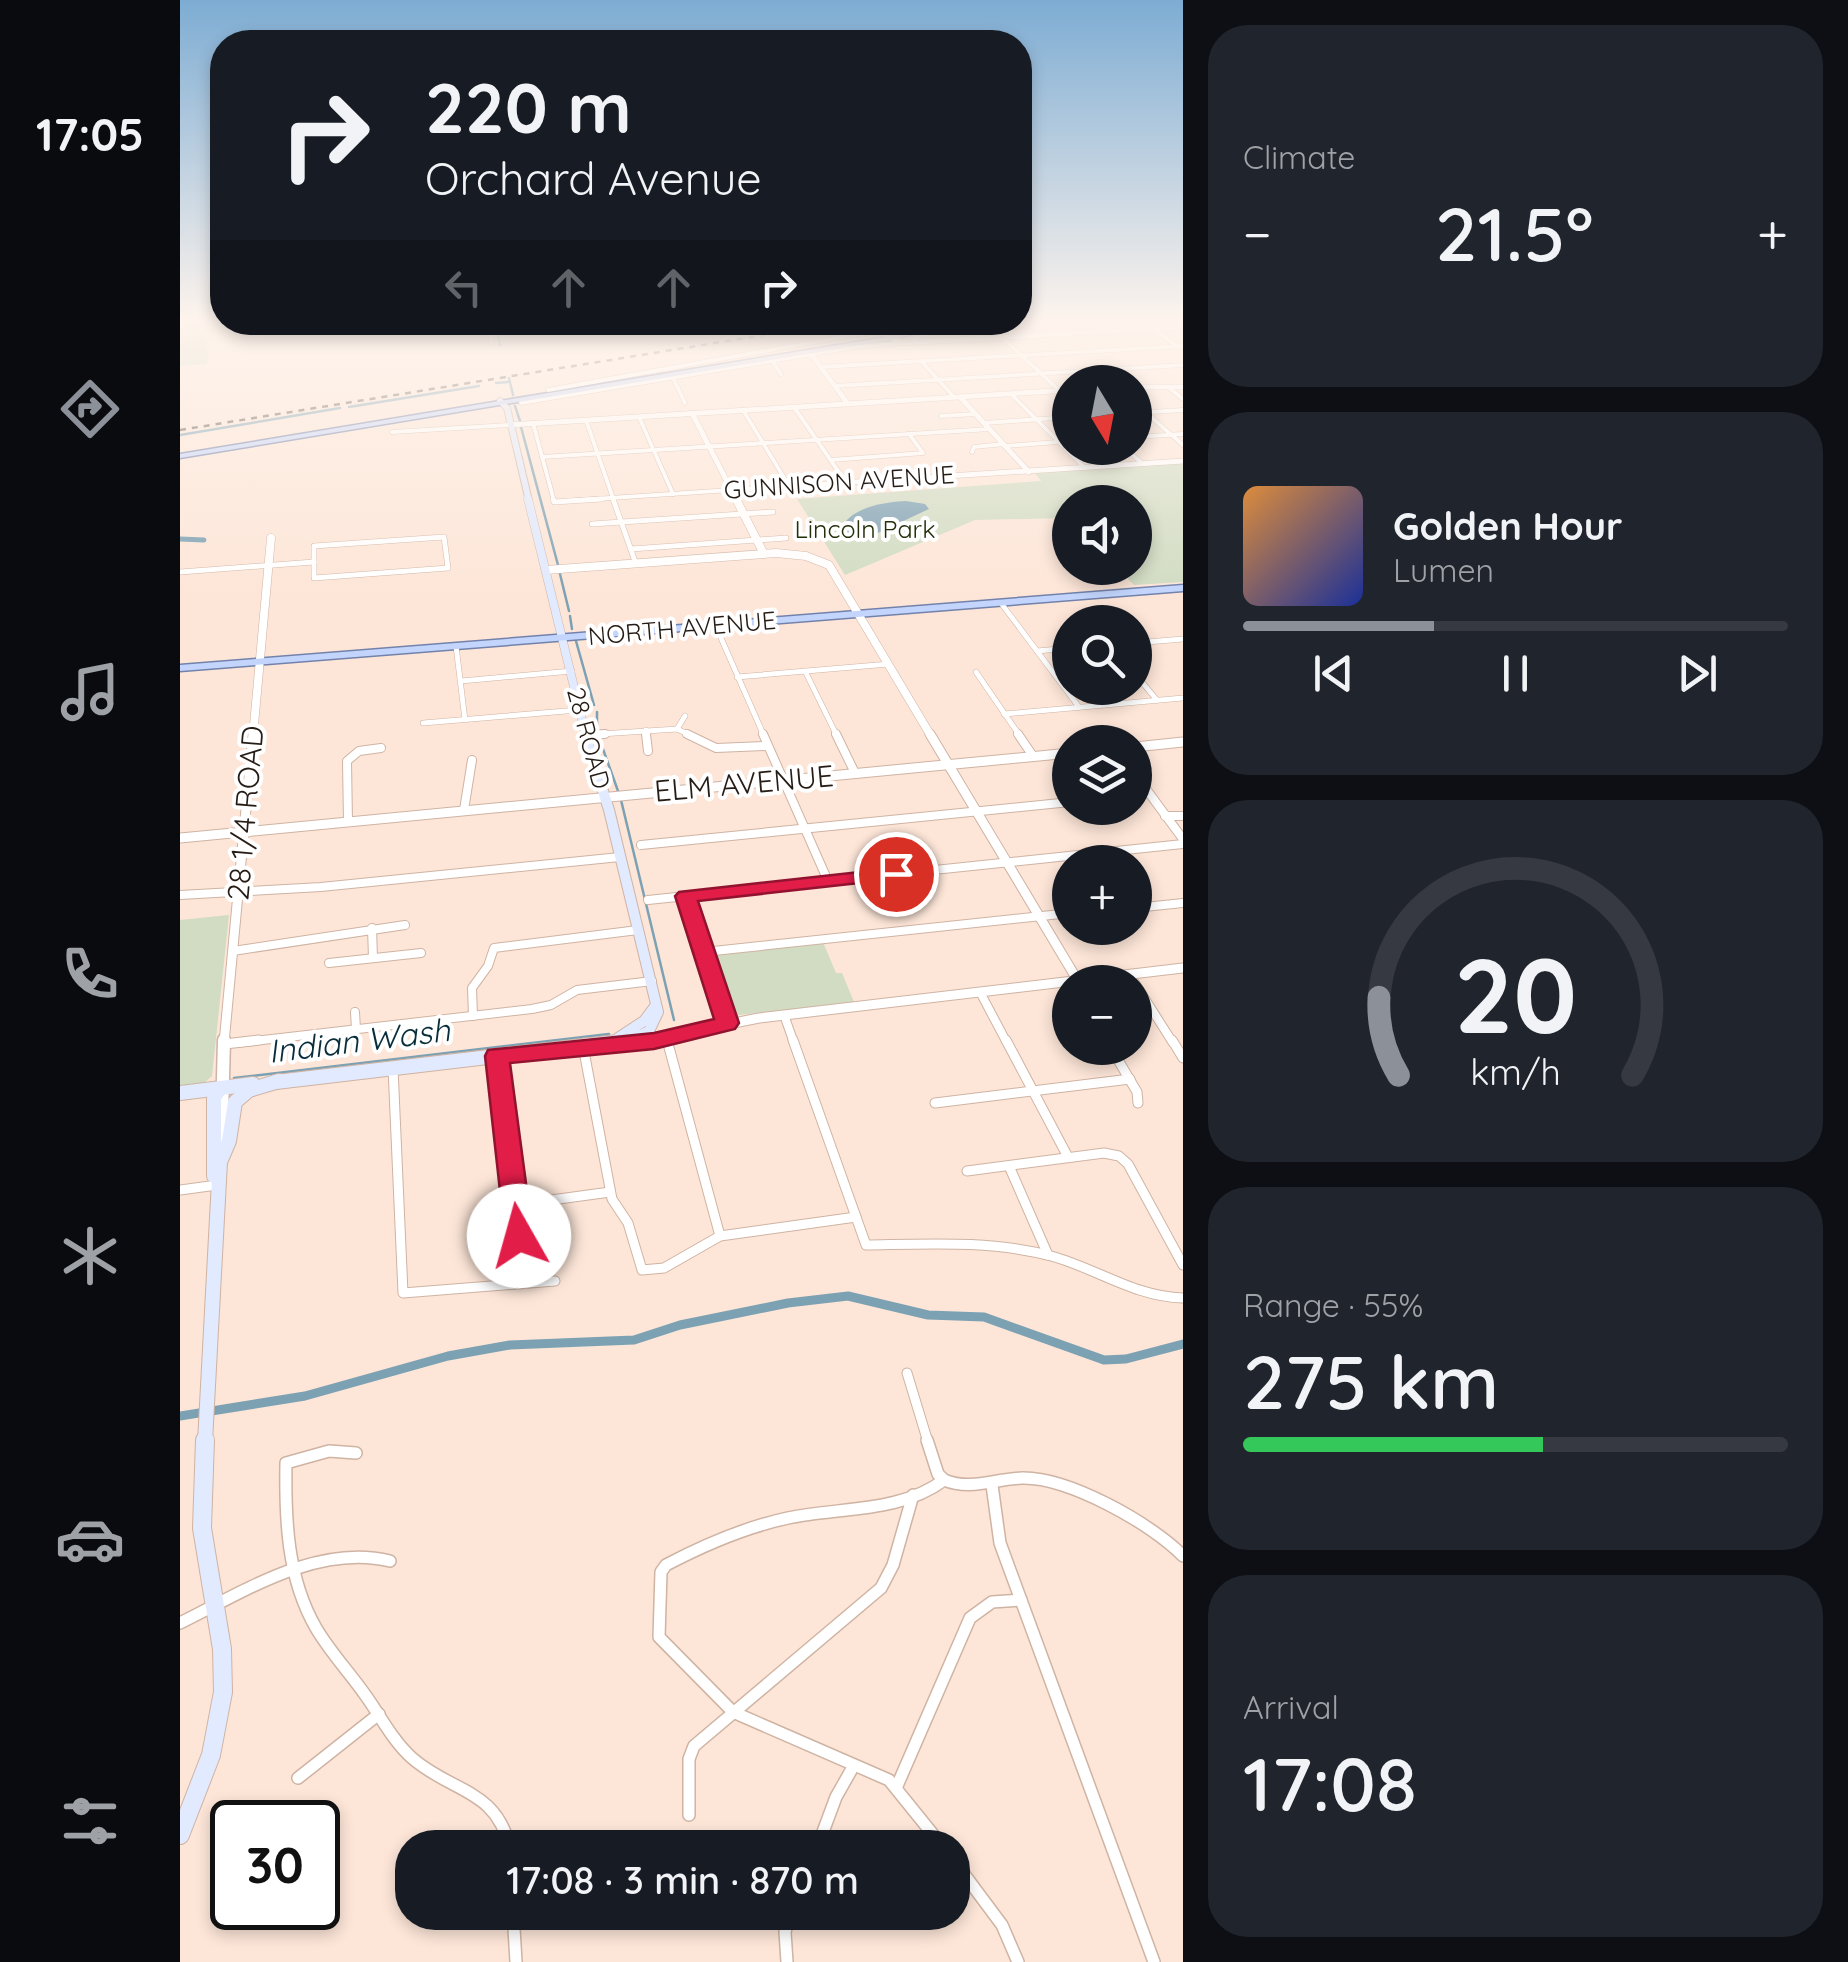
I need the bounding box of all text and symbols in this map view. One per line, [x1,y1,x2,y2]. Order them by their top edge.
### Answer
text: 220 m [425,63,632,151]
icon: right [260,70,390,200]
text: 17:05 [36,106,144,162]
text: Climate [1243,137,1355,177]
text: Orchard Avenue [425,150,762,206]
text: 21.5° [1435,186,1593,280]
text: − [1243,199,1272,268]
text: + [1757,199,1788,268]
icon: left [436,260,491,315]
icon: ahead [541,260,596,315]
icon: ahead [646,260,701,315]
icon: right [751,260,806,315]
north arrow [1052,365,1152,465]
map controls [1052,365,1152,1065]
icon: directions [55,374,125,444]
street label: GUNNISON AVENUE [723,458,955,505]
button: sound [1052,485,1152,585]
text: Golden Hour [1393,502,1622,550]
park label: Lincoln Park [794,513,936,544]
text: Lumen [1393,550,1494,590]
street label: NORTH AVENUE [587,604,777,651]
button: search [1052,605,1152,705]
icon: previous [1306,646,1361,701]
icon: pause [1488,646,1543,701]
icon: next [1670,646,1725,701]
icon: music [55,657,125,727]
street label: 28 ROAD [561,684,618,792]
street label: 28 1/4 ROAD [218,724,272,902]
button: layers [1052,725,1152,825]
street label: ELM AVENUE [653,756,835,810]
pin [854,832,939,917]
button: + [1052,845,1152,945]
icon: arrive [869,847,924,902]
text: 20 [1454,929,1577,1059]
icon: phone [55,939,125,1009]
button: − [1052,965,1152,1065]
water label: Indian Wash [266,1009,453,1071]
text: km/h [1470,1049,1561,1094]
position arrow [467,1184,571,1288]
icon: climate [55,1221,125,1291]
text: Range · 55% [1243,1285,1423,1325]
text: 275 km [1243,1334,1499,1428]
icon: car [55,1504,125,1574]
text: Arrival [1243,1687,1339,1727]
text: 17:08 [1243,1736,1417,1830]
icon: filters [55,1786,125,1856]
speed limit sign: 30 [210,1800,340,1930]
text: 17:08 · 3 min · 870 m [506,1856,859,1904]

